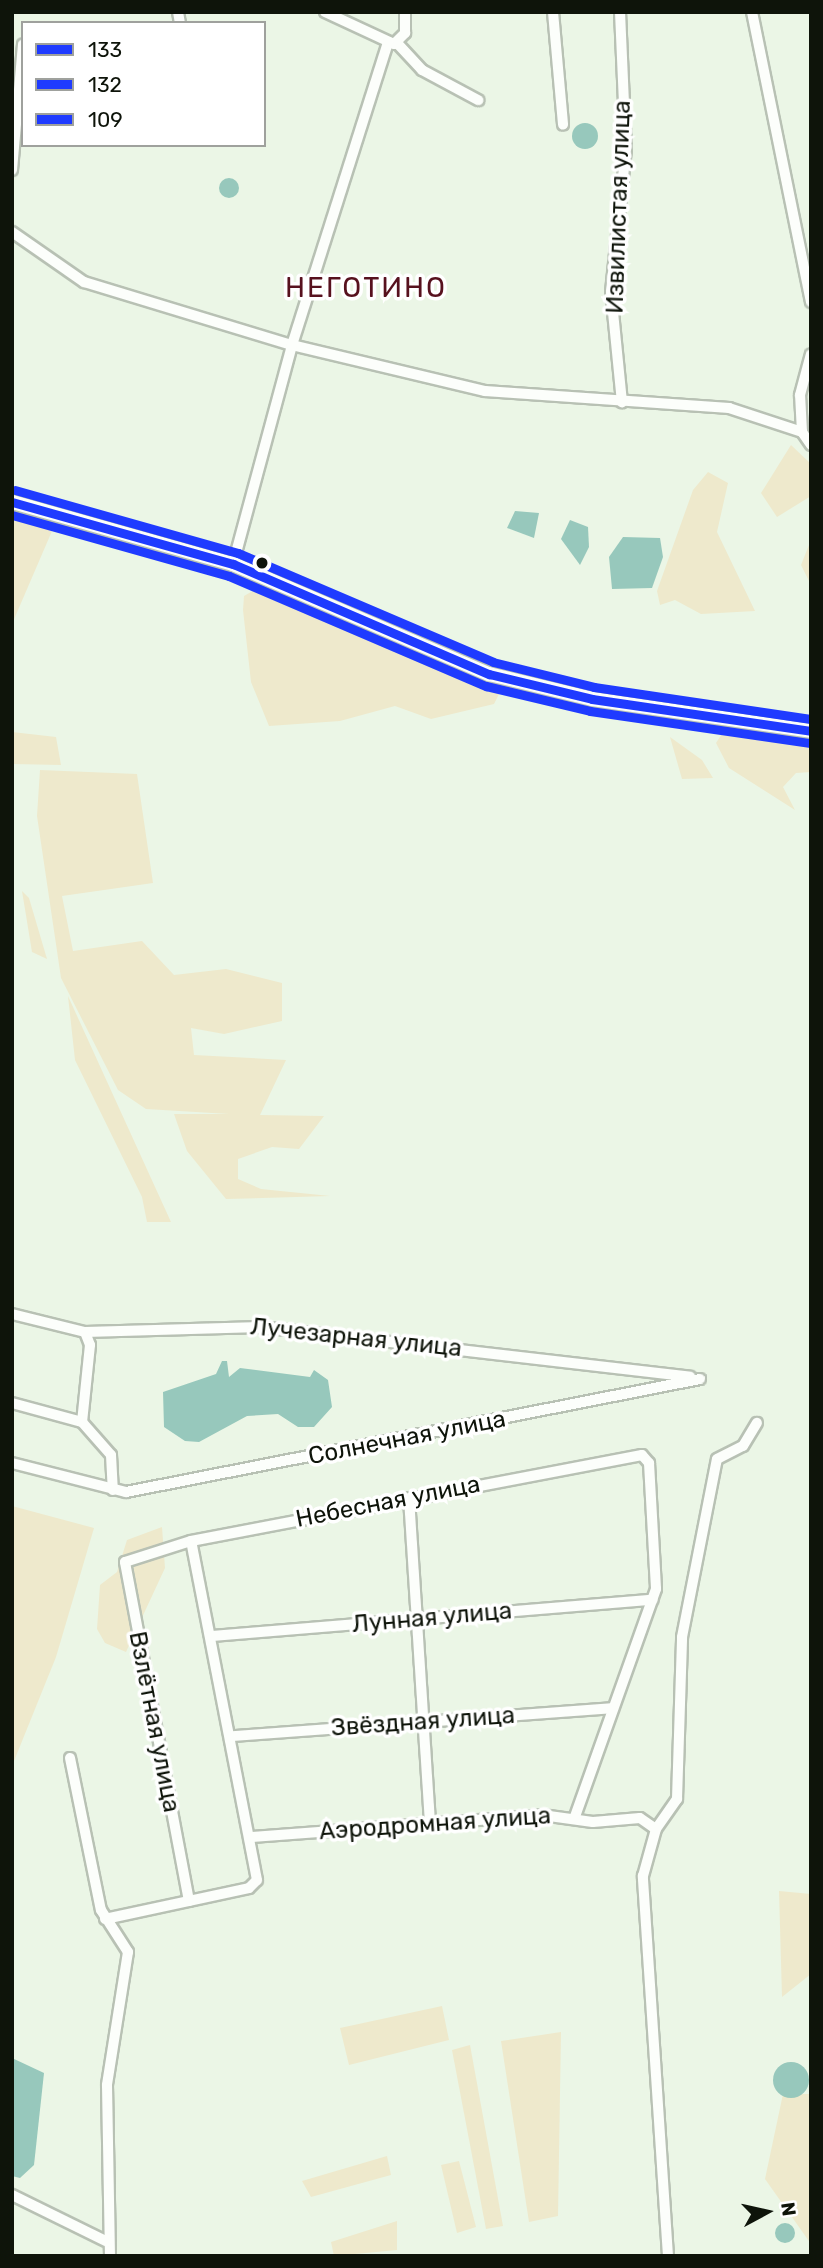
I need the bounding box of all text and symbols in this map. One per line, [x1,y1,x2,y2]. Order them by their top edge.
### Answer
legend [21,21,266,147]
text: 133 [88,37,122,62]
text: 132 [88,72,122,97]
street label: Извилистая улица [601,100,637,314]
text: 109 [88,107,123,132]
district label: НЕГОТИНО [286,271,446,305]
unlabelled marker [255,556,269,570]
street label: Лучезарная улица [249,1313,463,1363]
street label: Солнечная улица [306,1405,508,1471]
street label: Небесная улица [293,1470,483,1534]
street label: Лунная улица [351,1597,513,1639]
street label: Взлётная улица [122,1629,186,1815]
street label: Звёздная улица [330,1701,516,1743]
street label: Аэродромная улица [318,1802,552,1846]
north arrow [732,2177,802,2247]
text: N [776,2201,801,2217]

